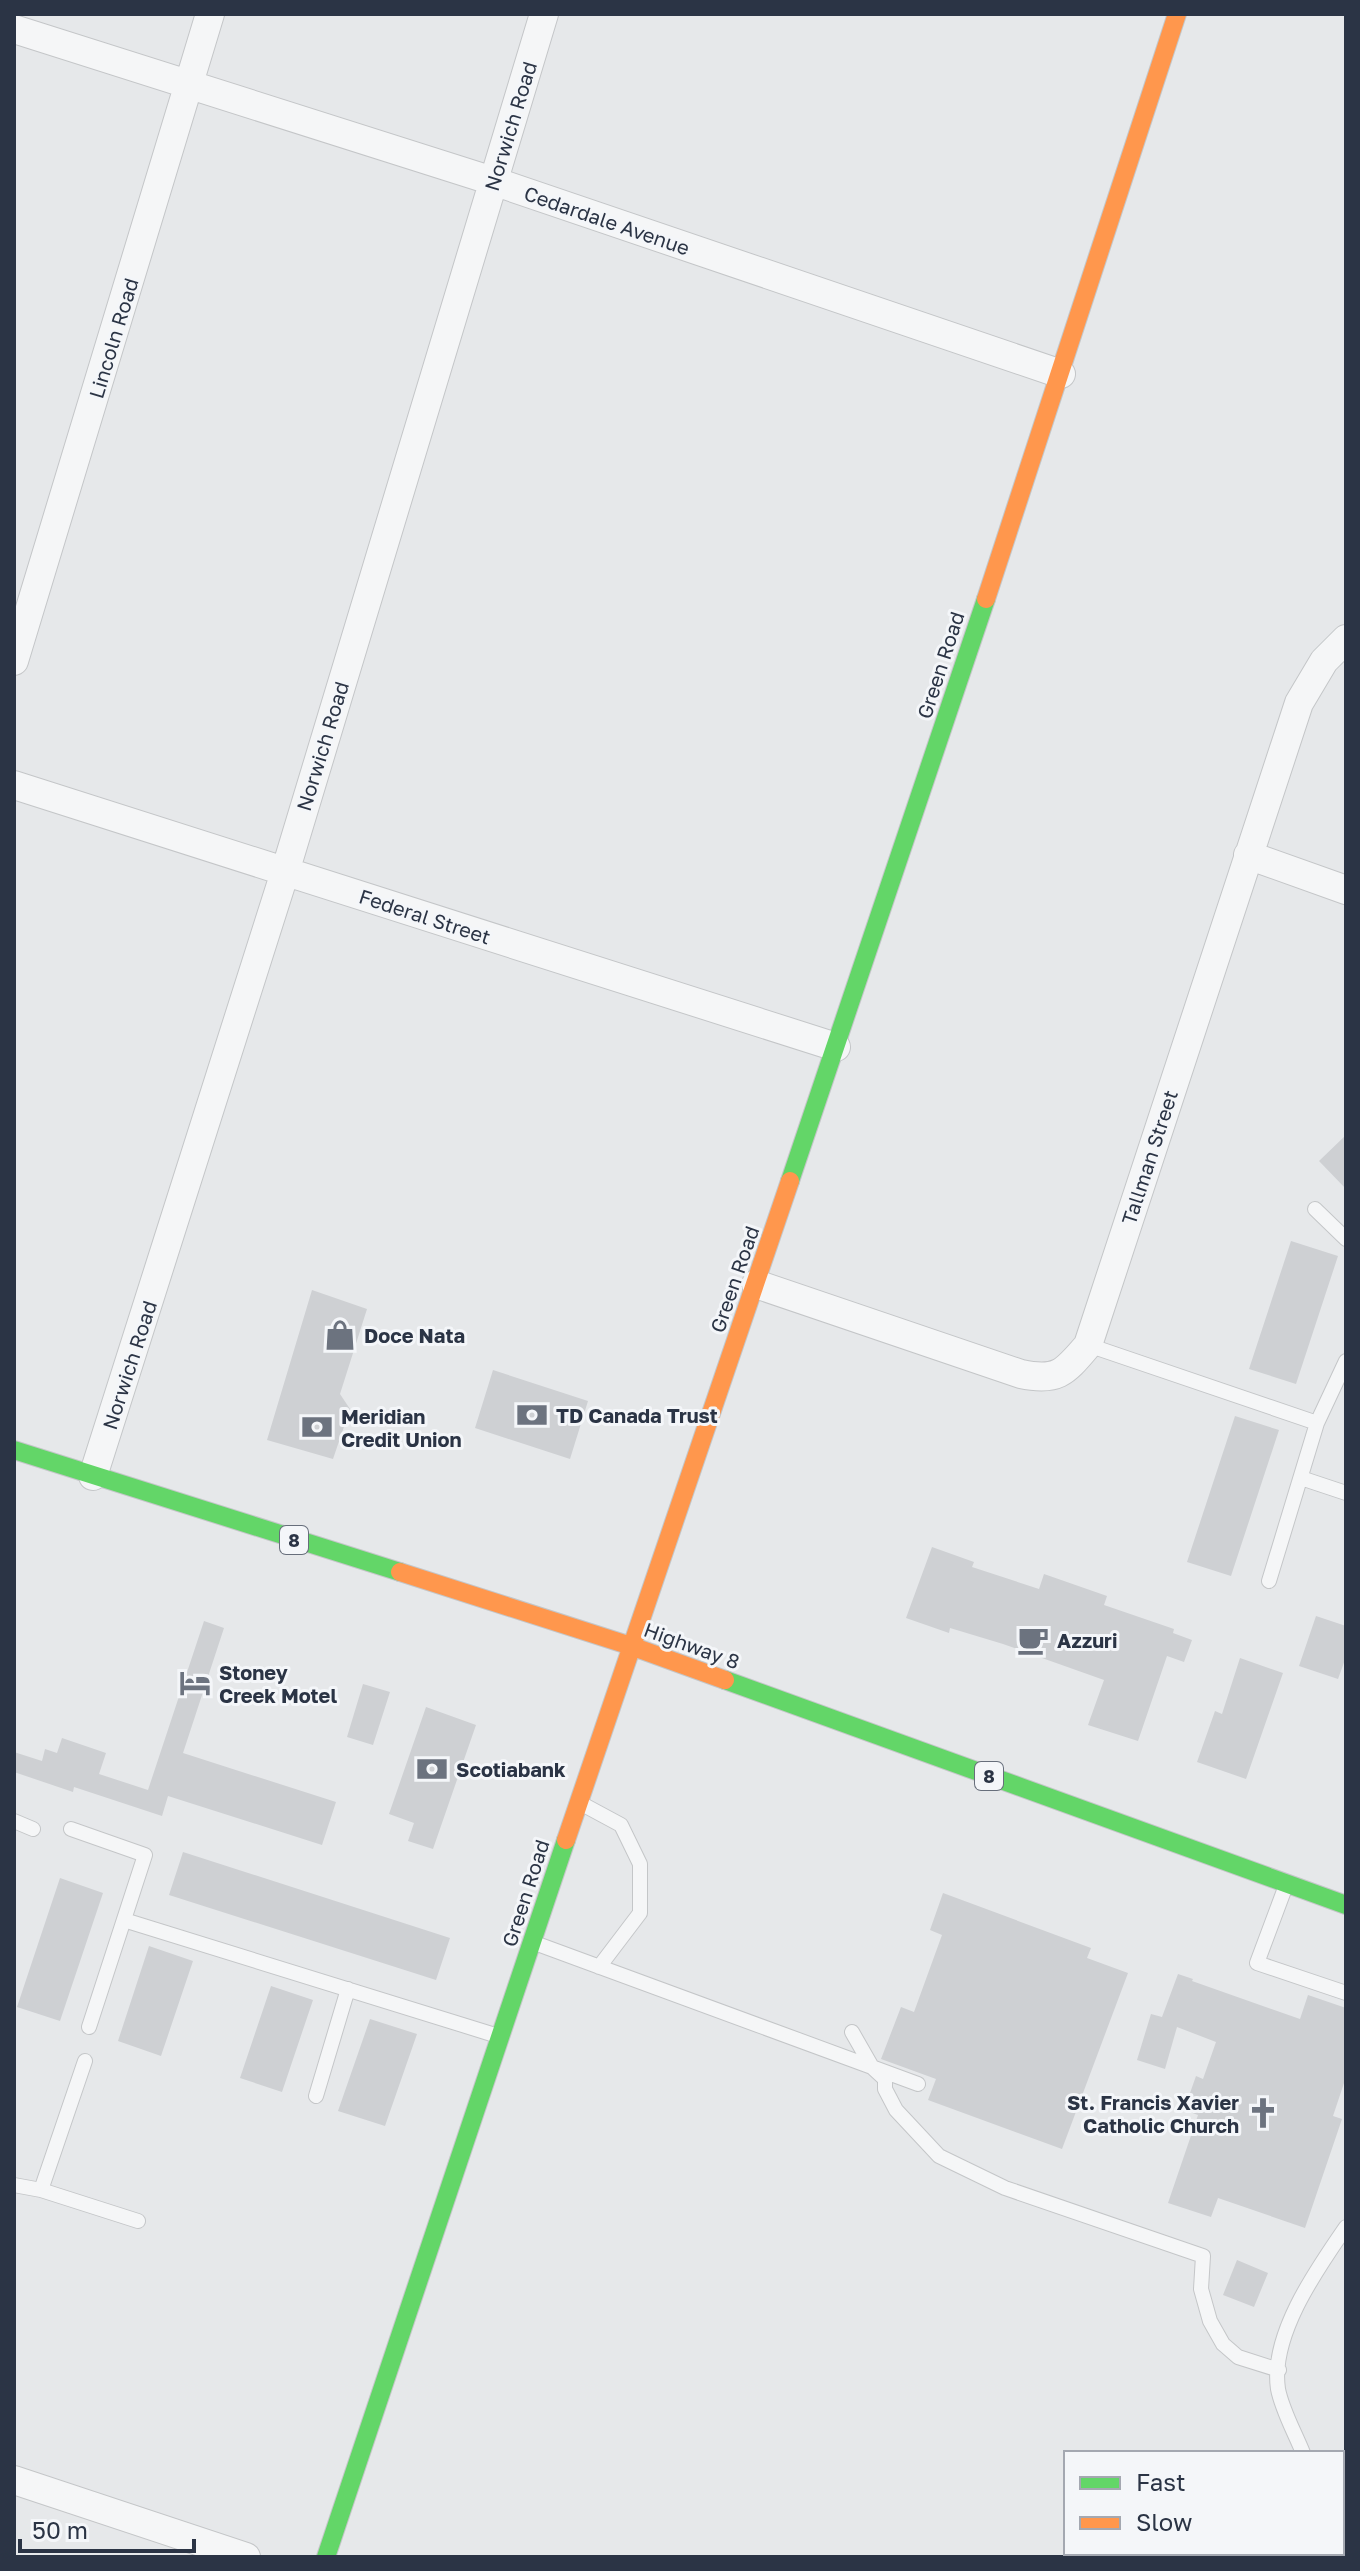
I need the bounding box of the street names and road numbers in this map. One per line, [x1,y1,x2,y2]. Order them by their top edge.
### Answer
street label: Norwich Road [479,58,541,194]
street label: Cedardale Avenue [521,180,693,260]
street label: Lincoln Road [83,275,143,401]
street label: Green Road [911,608,969,722]
street label: Norwich Road [291,678,353,814]
street label: Federal Street [356,883,494,949]
street label: Tallman Street [1116,1087,1182,1227]
street label: Green Road [705,1223,763,1335]
street label: Norwich Road [97,1297,161,1433]
road number: 8 [280,1526,308,1554]
street label: Highway 8 [641,1617,743,1673]
road number: 8 [975,1762,1003,1790]
street label: Green Road [496,1836,554,1950]

